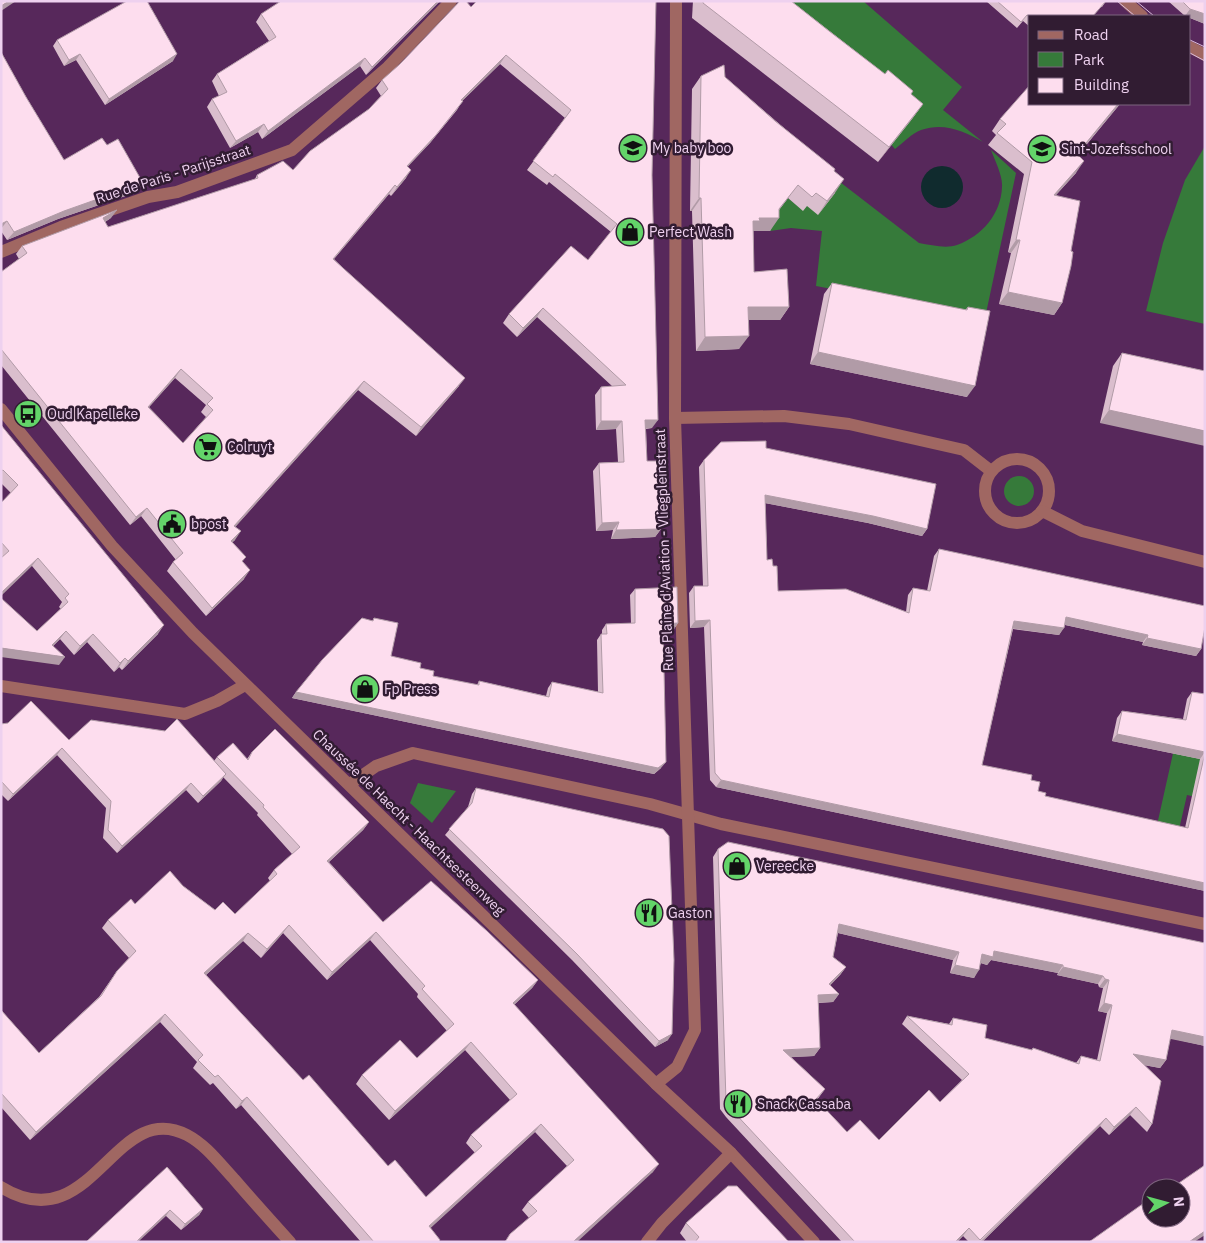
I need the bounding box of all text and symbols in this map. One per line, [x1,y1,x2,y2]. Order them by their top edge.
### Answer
legend [1028,15,1191,105]
text: Road [1074,25,1109,44]
text: Park [1074,50,1104,69]
text: Building [1074,75,1129,94]
school or university icon: My baby boo [618,133,648,163]
school or university icon: Sint-Jozefsschool [1027,134,1057,164]
place label: My baby boo [652,139,732,157]
street label: Rue de Paris - Parijsstraat [93,140,253,208]
place label: Sint-Jozefsschool [1061,140,1172,158]
shop icon: Perfect Wash [615,217,645,247]
place label: Perfect Wash [649,223,732,241]
bus stop icon: Oud Kapelleke [13,399,43,429]
place label: Oud Kapelleke [47,405,139,423]
street label: Rue Plaine d'Aviation - Vliegpleinstraat [651,428,677,671]
supermarket icon: Colruyt [193,432,223,462]
place label: Colruyt [227,438,272,456]
public building icon: bpost [157,509,187,539]
place label: bpost [191,515,227,533]
shop icon: Fp Press [350,674,380,704]
place label: Fp Press [384,680,438,698]
street label: Chaussée de Haecht - Haachtsesteenweg [309,725,509,919]
shop icon: Vereecke [722,851,752,881]
place label: Vereecke [756,857,814,875]
restaurant icon: Gaston [634,898,664,928]
place label: Gaston [668,904,713,922]
restaurant icon: Snack Cassaba [723,1089,753,1119]
place label: Snack Cassaba [757,1095,852,1113]
north arrow [1141,1178,1191,1228]
text: N [1169,1196,1188,1208]

